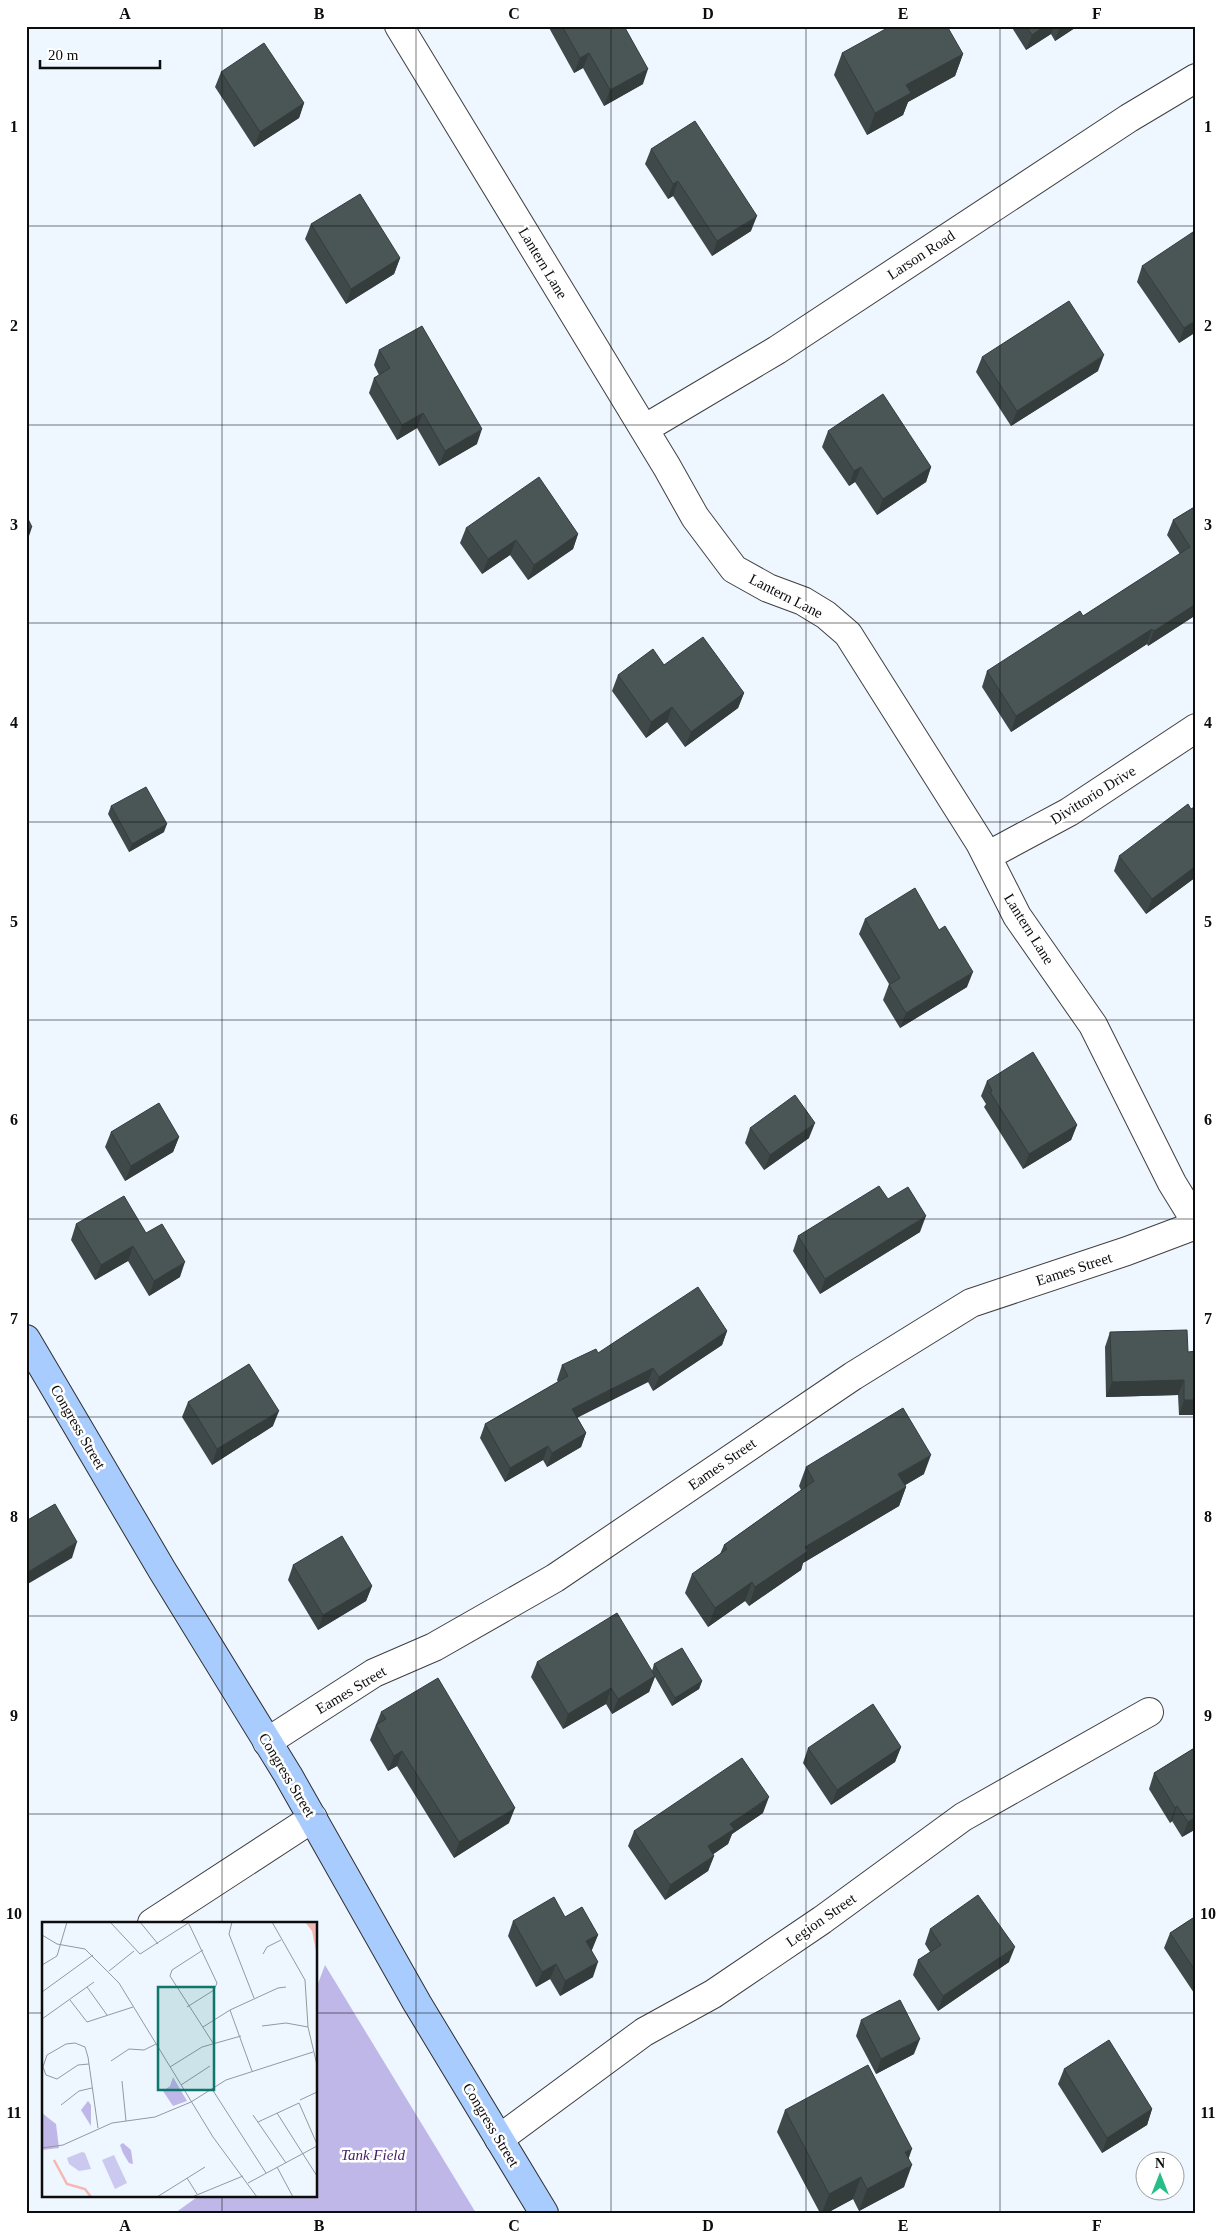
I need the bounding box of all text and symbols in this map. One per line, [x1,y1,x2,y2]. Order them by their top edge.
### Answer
text: A [119,5,131,22]
text: B [314,5,325,22]
text: C [508,5,520,22]
text: D [702,5,714,22]
text: E [898,5,908,22]
text: F [1092,5,1102,22]
scale bar [40,38,160,70]
text: 20 m [48,47,79,63]
text: 1 [10,118,18,135]
text: 1 [1204,118,1212,135]
street label: Lantern Lane [515,224,571,302]
street label: Larson Road [884,227,958,283]
text: 2 [10,317,18,334]
text: 2 [1204,317,1212,334]
text: 3 [10,516,18,533]
text: 3 [1204,516,1212,533]
street label: Lantern Lane [747,571,826,622]
text: 4 [10,714,18,731]
text: 4 [1204,714,1212,731]
street label: Divittorio Drive [1048,762,1139,828]
street label: Lantern Lane [1001,891,1057,968]
text: 5 [10,913,18,930]
text: 5 [1204,913,1212,930]
text: 6 [10,1111,18,1128]
text: 6 [1204,1111,1212,1128]
street label: Eames Street [1034,1249,1115,1289]
text: 7 [10,1310,18,1327]
text: 7 [1204,1310,1212,1327]
street label: Congress Street [47,1382,109,1473]
street label: Eames Street [685,1434,760,1493]
text: 8 [10,1508,18,1525]
text: 8 [1204,1508,1212,1525]
street label: Eames Street [313,1662,390,1717]
text: 9 [10,1707,18,1724]
text: 9 [1204,1707,1212,1724]
street label: Congress Street [256,1730,319,1820]
street label: Legion Street [783,1890,860,1950]
text: 10 [6,1905,22,1922]
text: 10 [1200,1905,1216,1922]
inset map [42,1922,318,2196]
street label: Congress Street [460,2080,523,2170]
text: 11 [6,2104,22,2121]
text: 11 [1200,2104,1216,2121]
park label: Tank Field [341,2147,406,2163]
north arrow [1134,2152,1184,2202]
text: N [1155,2156,1165,2171]
text: A [119,2217,131,2234]
text: B [314,2217,325,2234]
text: C [508,2217,520,2234]
text: D [702,2217,714,2234]
text: E [898,2217,908,2234]
text: F [1092,2217,1102,2234]

